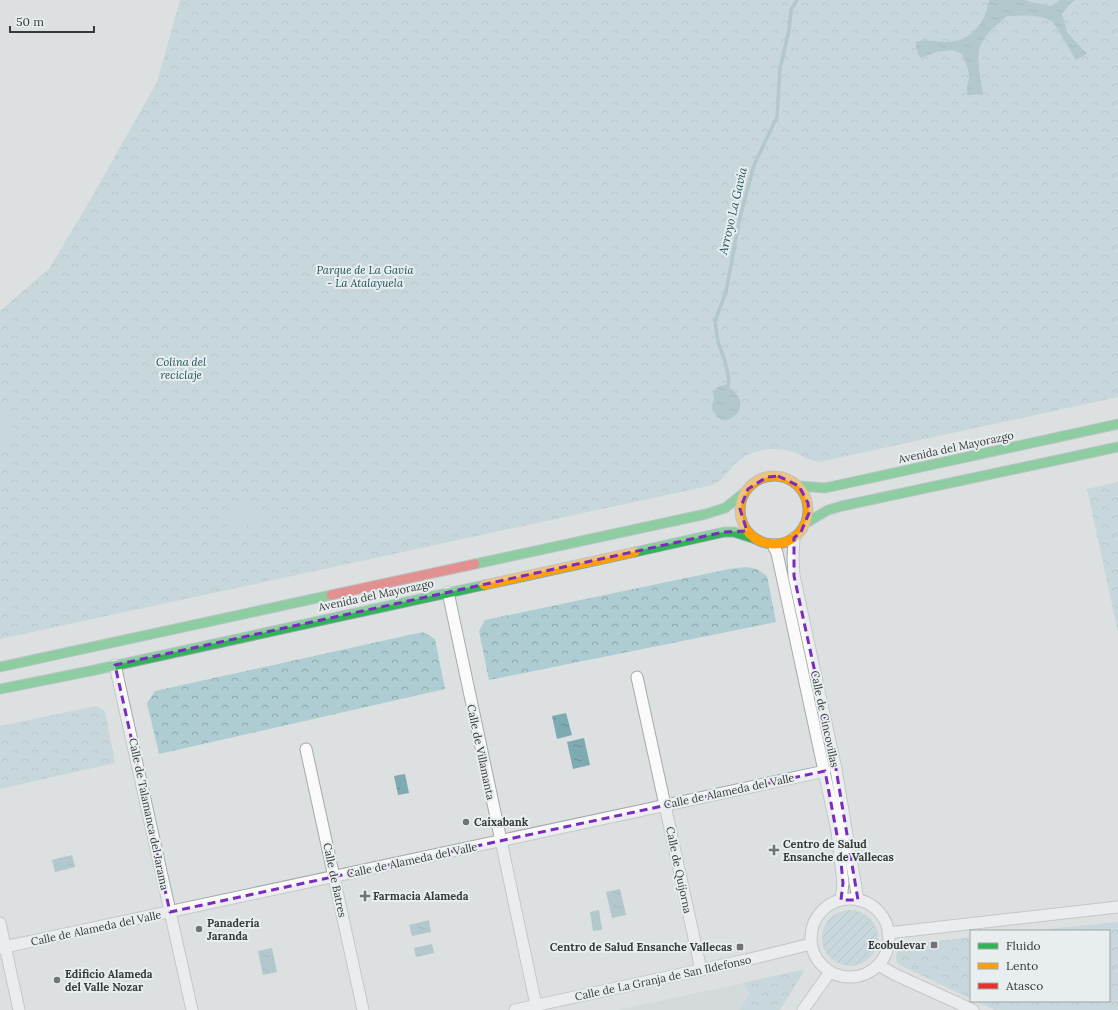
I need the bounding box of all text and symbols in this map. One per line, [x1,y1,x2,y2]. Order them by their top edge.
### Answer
scale bar [10,8,94,34]
text: 50 m [16,14,44,29]
water label: Arroyo La Gavia [715,165,750,257]
park label: Parque de La Gavia - La Atalayuela [317,263,414,290]
park label: Colina del reciclaje [156,355,206,382]
street label: Avenida del Mayorazgo [896,428,1015,466]
street label: Avenida del Mayorazgo [316,576,435,614]
street label: Calle de Cincovillas [808,669,842,769]
street label: Calle de Villamanta [464,703,498,801]
street label: Calle de Talamanca del Jarama [126,737,172,892]
street label: Calle de Alameda del Valle [662,770,796,812]
place label: Caixabank [474,815,529,829]
marker: Caixabank [461,817,471,827]
street label: Calle de Quijorna [663,825,695,915]
place label: Centro de Salud Ensanche de Vallecas [783,837,894,864]
street label: Calle de Alameda del Valle [345,839,479,881]
street label: Calle de Batres [320,841,350,919]
marker: Centro de Salud Ensanche de Vallecas [768,844,780,856]
place label: Farmacia Alameda [373,889,469,903]
marker: Farmacia Alameda [360,891,370,901]
street label: Calle de Alameda del Valle [29,907,163,949]
place label: Panadería Jaranda [207,916,260,943]
marker: Panadería Jaranda [194,924,204,934]
legend [970,930,1110,1002]
place label: Ecobulevar [868,938,927,952]
text: Fluido [1006,938,1041,953]
place label: Centro de Salud Ensanche Vallecas [550,940,732,954]
marker: Ecobulevar [929,940,939,950]
marker: Centro de Salud Ensanche Vallecas [735,942,745,952]
street label: Calle de La Granja de San Ildefonso [573,952,753,1004]
text: Lento [1006,958,1038,973]
place label: Edificio Alameda del Valle Nozar [65,967,153,994]
marker: Edificio Alameda del Valle Nozar [52,975,62,985]
text: Atasco [1005,978,1043,993]

